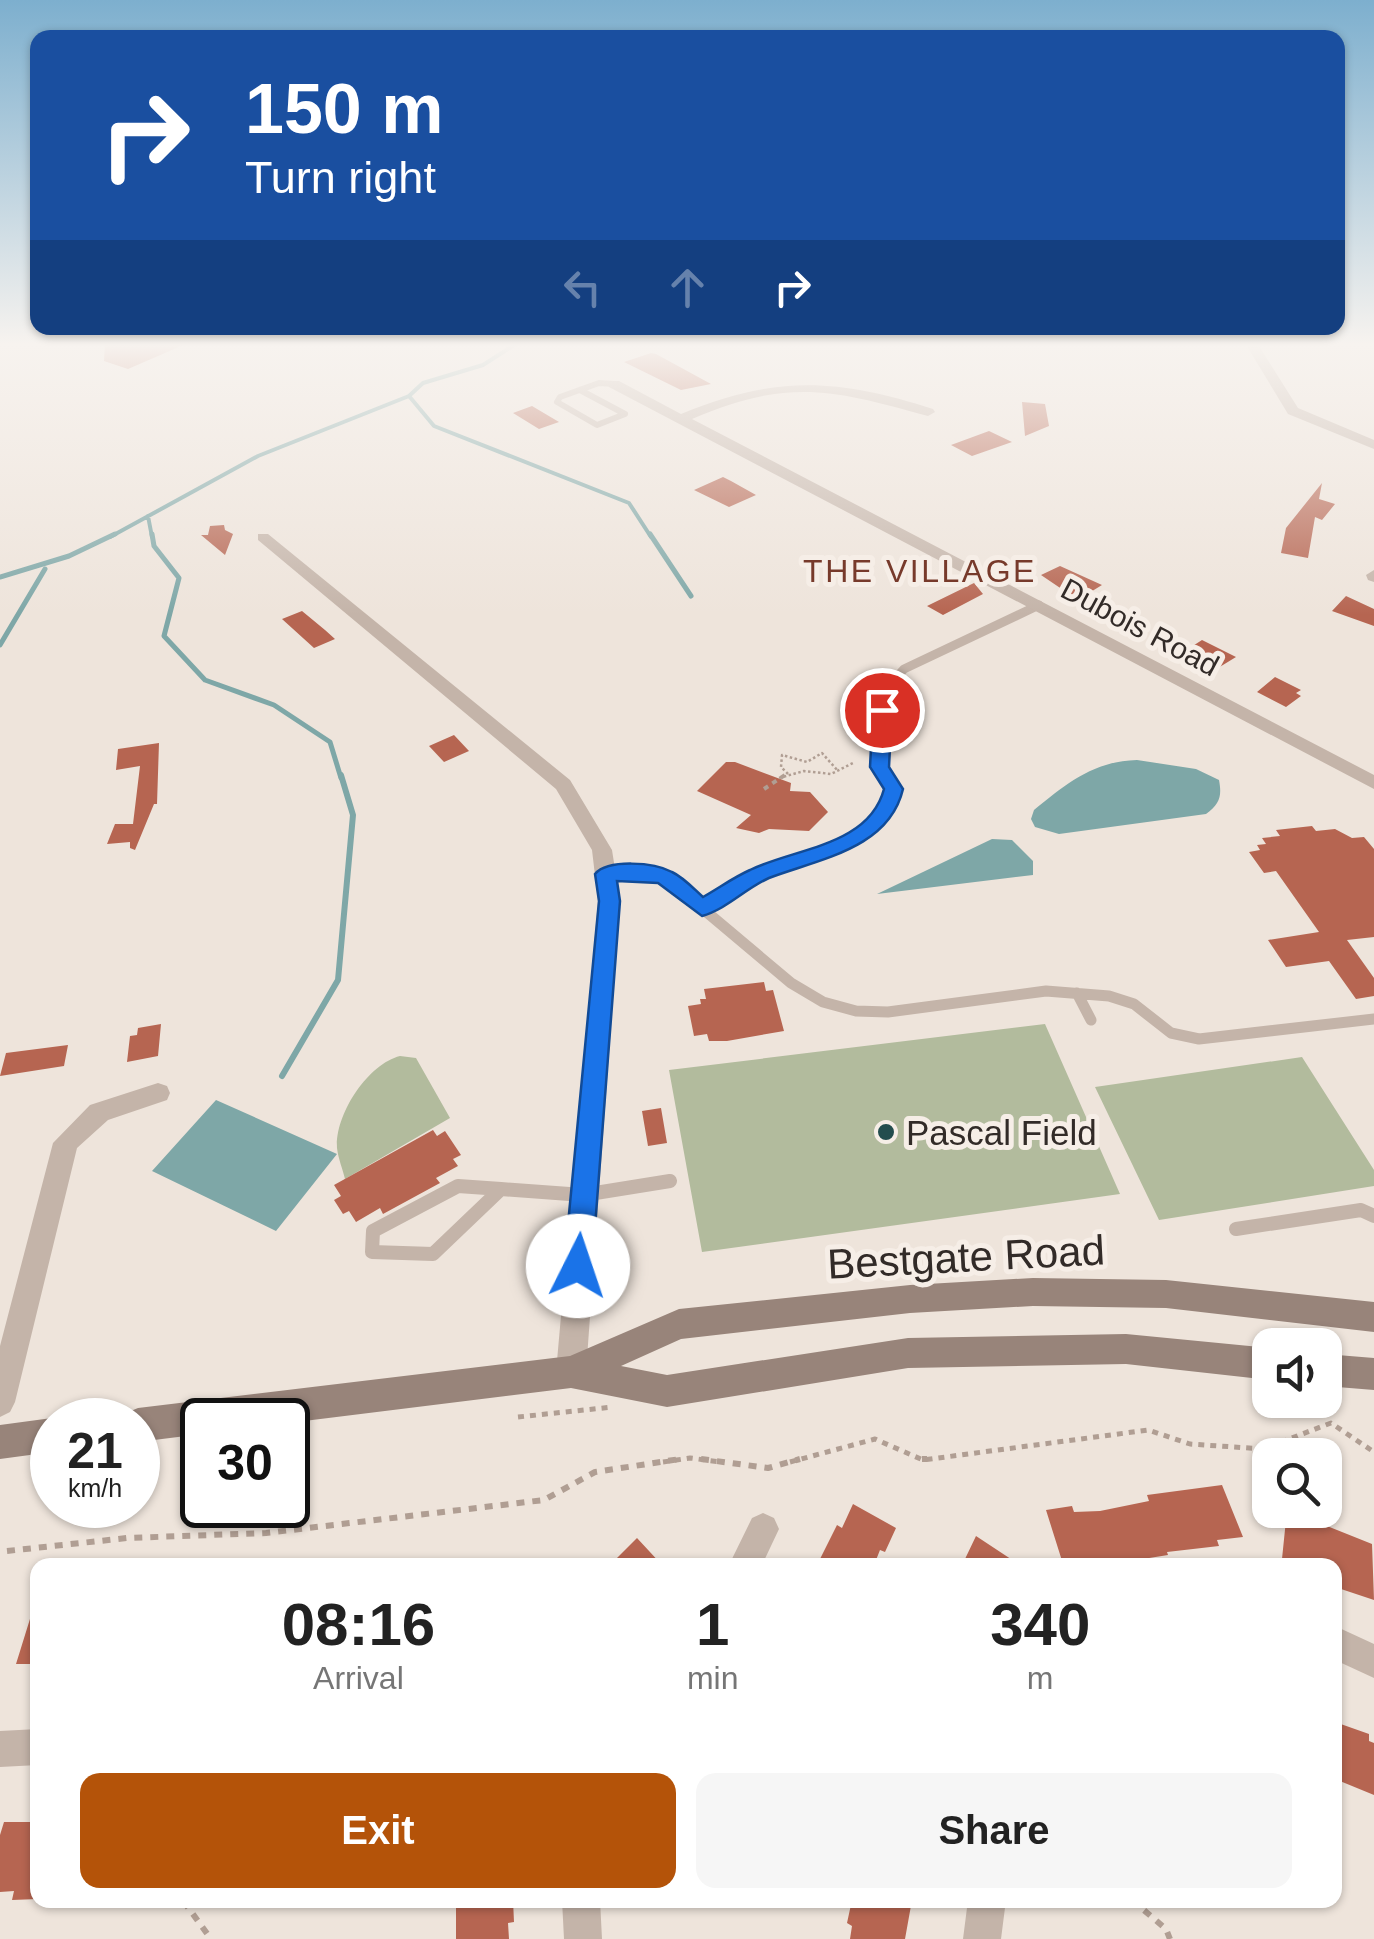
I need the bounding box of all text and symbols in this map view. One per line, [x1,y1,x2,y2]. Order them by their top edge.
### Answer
icon: right [80,70,210,200]
text: 150 m [245,70,443,148]
text: Turn right [245,152,436,203]
icon: left [555,260,610,315]
icon: ahead [660,260,715,315]
icon: right [765,260,820,315]
district label: THE VILLAGE [803,553,1037,589]
street label: Dubois Road [1056,572,1224,682]
pin [840,668,925,753]
icon: arrive [855,683,910,738]
place label: Pascal Field [906,1113,1097,1152]
marker: Pascal Field [875,1121,897,1143]
position arrow [526,1214,630,1318]
street label: Bestgate Road [826,1226,1106,1288]
map controls [1252,1328,1342,1528]
button: sound [1252,1328,1342,1418]
speed limit sign: 30 [180,1398,310,1528]
text: 21 [67,1423,123,1479]
button: search [1252,1438,1342,1528]
text: km/h [68,1474,122,1502]
text: 08:16 [282,1591,435,1658]
text: 1 [696,1591,729,1658]
text: 340 [990,1591,1090,1658]
text: Arrival [313,1660,404,1696]
text: min [687,1660,738,1696]
text: m [1027,1660,1054,1696]
button: Exit [80,1773,676,1888]
button: Share [696,1773,1292,1888]

